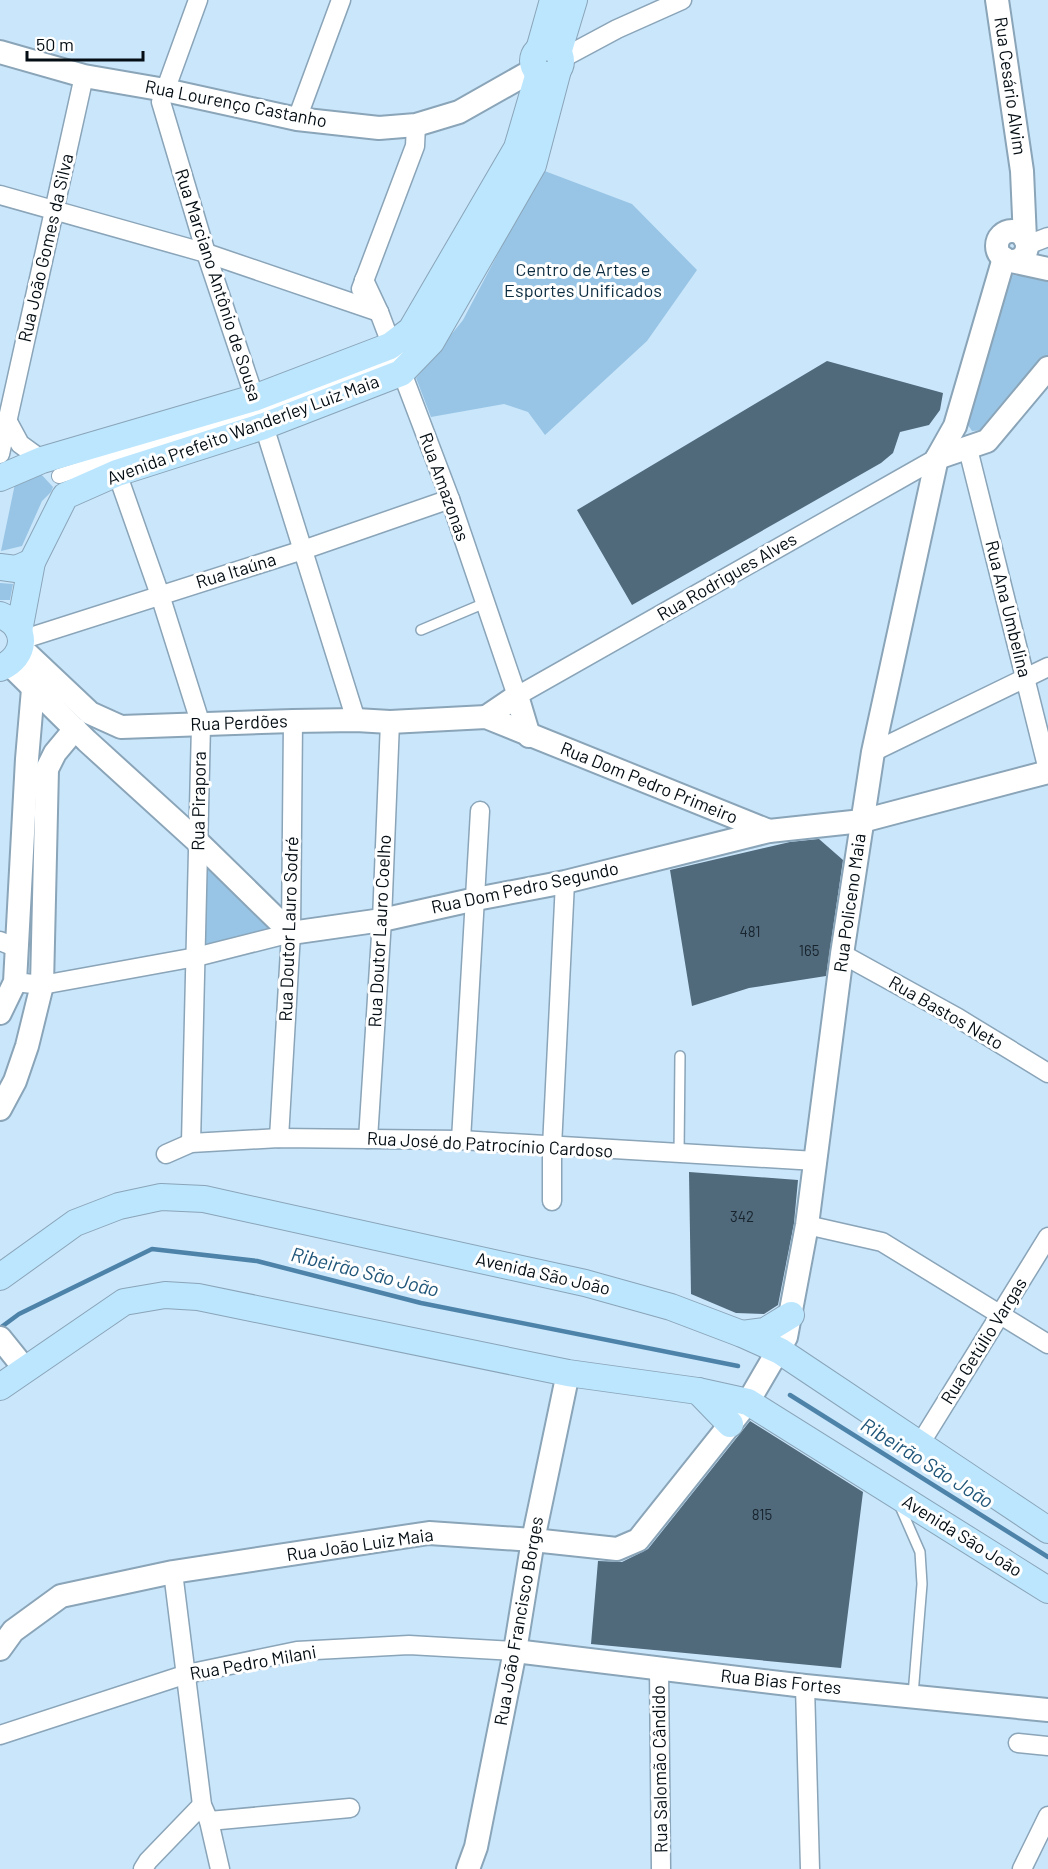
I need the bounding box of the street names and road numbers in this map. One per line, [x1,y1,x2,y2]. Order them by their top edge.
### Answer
street label: Rua Cesário Alvim [990,15,1032,156]
street label: Rua Lourenço Castanho [143,75,329,131]
street label: Rua João Gomes da Silva [13,151,77,344]
street label: Rua Marciano Antônio de Sousa [171,166,267,404]
street label: Avenida Prefeito Wanderley Luiz Maia [103,369,382,489]
street label: Rua Amazonas [415,429,475,544]
street label: Rua Rodrigues Alves [653,527,800,625]
street label: Rua Ana Umbelina [981,538,1037,680]
street label: Rua Itaúna [193,547,278,593]
street label: Rua Perdões [190,709,288,735]
street label: Rua Dom Pedro Primeiro [557,736,741,828]
street label: Rua Pirapora [186,751,210,851]
street label: Rua Policeno Maia [828,832,870,974]
street label: Rua Doutor Lauro Coelho [363,834,395,1028]
street label: Rua Doutor Lauro Sodré [274,836,302,1022]
street label: Rua Dom Pedro Segundo [429,856,621,918]
street label: Rua Bastos Neto [885,970,1008,1054]
street label: Rua José do Patrocínio Cardoso [366,1127,614,1161]
street label: Avenida São João [474,1247,613,1299]
street label: Rua Getúlio Vargas [935,1273,1031,1408]
street label: Avenida São João [899,1489,1027,1581]
street label: Rua João Francisco Borges [489,1515,547,1727]
street label: Rua João Luiz Maia [285,1523,435,1565]
street label: Rua Pedro Milani [188,1640,318,1684]
street label: Rua Bias Fortes [720,1664,843,1698]
street label: Rua Salomão Cândido [647,1685,671,1853]

